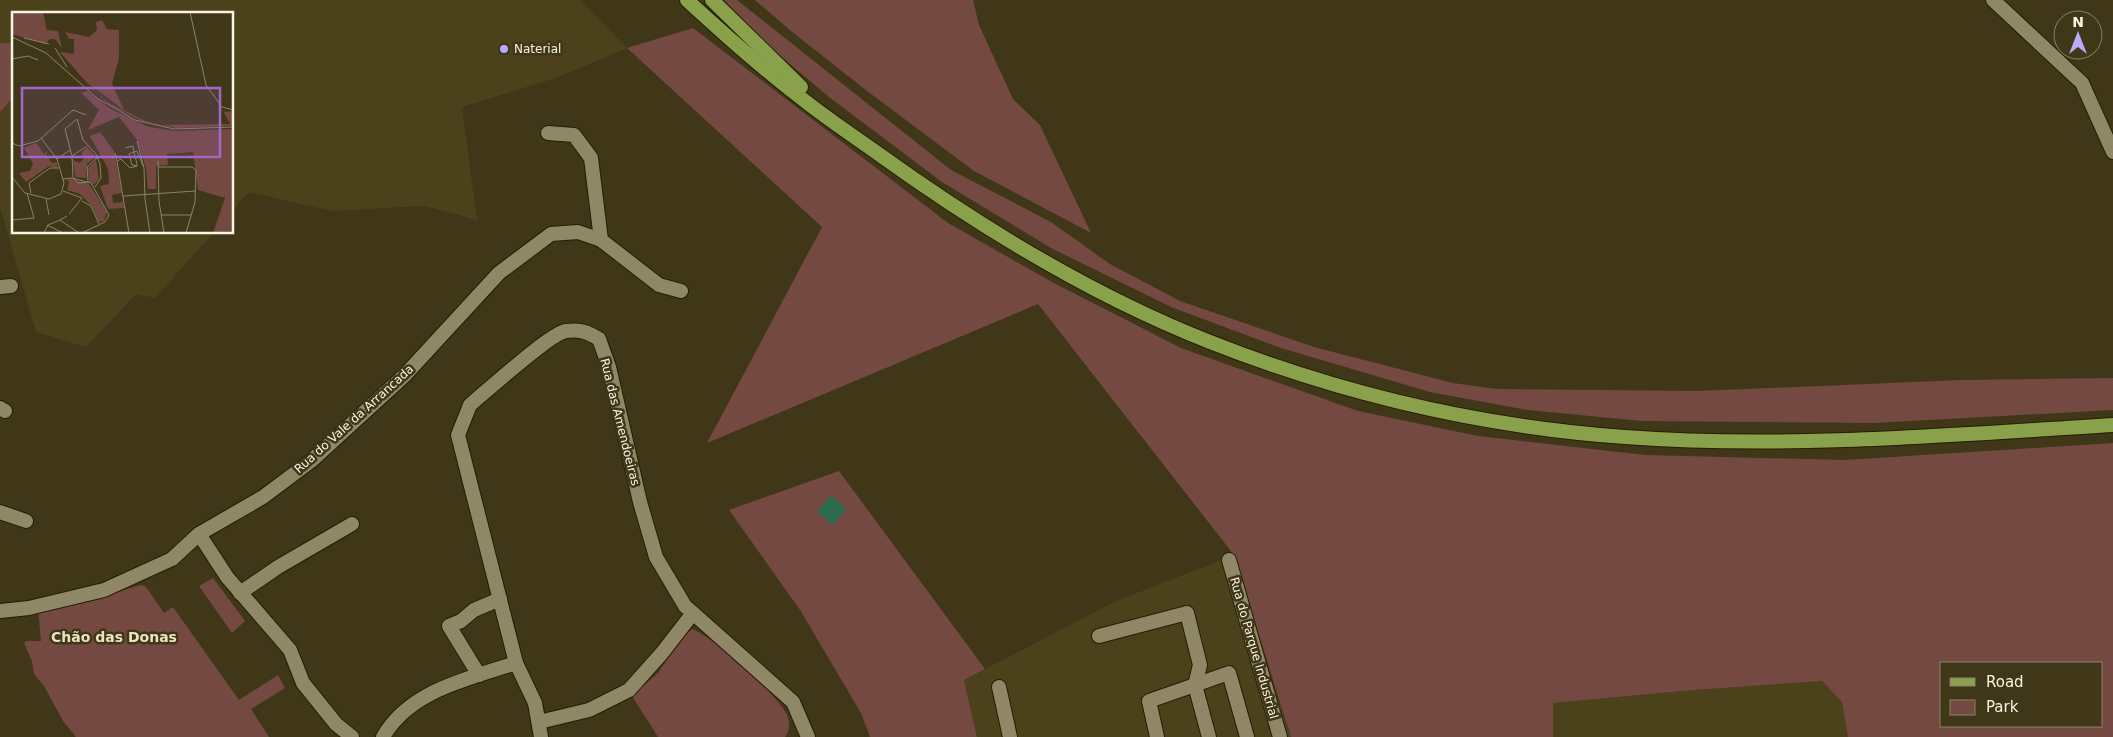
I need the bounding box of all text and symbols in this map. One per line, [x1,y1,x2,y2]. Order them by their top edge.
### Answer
north arrow [2053,10,2103,60]
inset map [12,12,234,234]
text: N [2072,14,2084,30]
place label: Naterial [514,42,561,56]
marker: Naterial [498,43,510,55]
street label: Rua das Amendoeiras [597,357,643,487]
street label: Rua do Vale da Arrancada [292,362,416,476]
street label: Rua do Parque Industrial [1227,576,1281,720]
district label: Chão das Donas [51,629,177,645]
legend [1940,662,2103,727]
text: Road [1986,673,2024,691]
text: Park [1986,698,2019,716]

